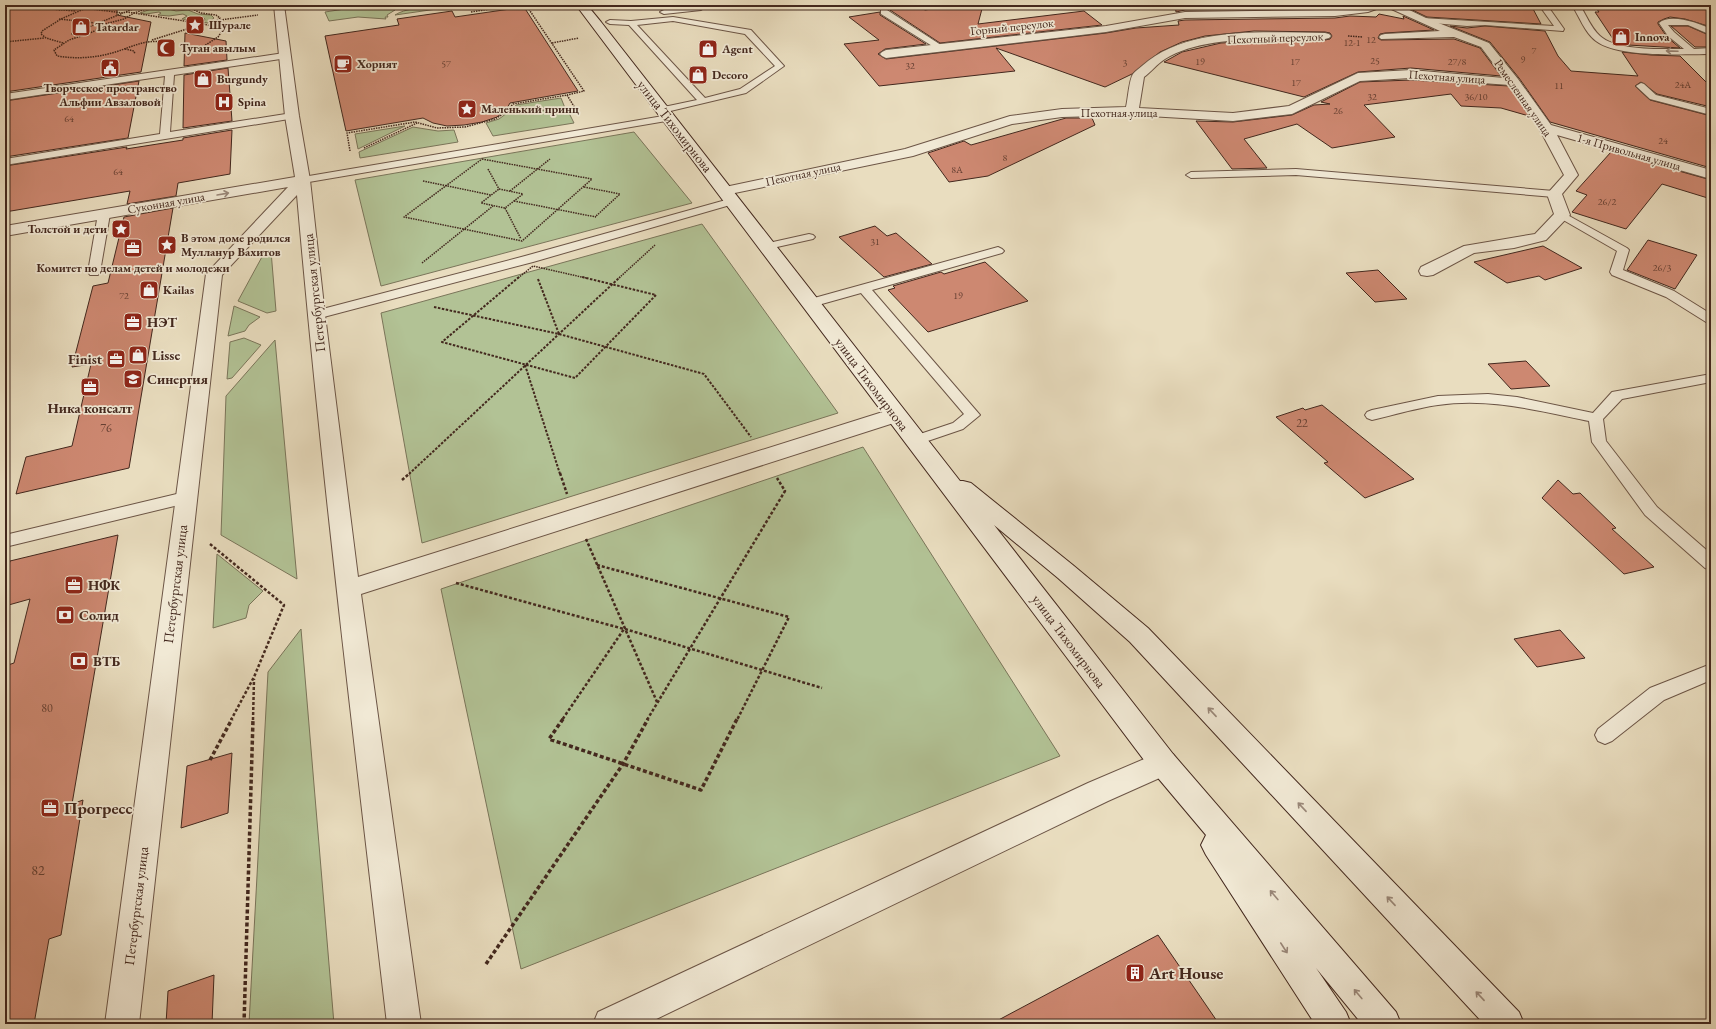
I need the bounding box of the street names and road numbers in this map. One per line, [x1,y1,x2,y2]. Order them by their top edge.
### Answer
street label: Горный переулок [970,15,1055,39]
street label: Пехотный переулок [1226,28,1324,48]
street label: Ремесленная улица [1490,56,1556,140]
street label: Пехотная улица [1408,66,1486,88]
street label: улица Тихомирнова [633,76,717,176]
street label: Пехотная улица [1081,105,1158,121]
street label: 1-я Привольная улица [1575,130,1683,175]
street label: Пехотная улица [764,158,843,190]
street label: Суконная улица [126,188,206,218]
street label: Петербургская улица [299,232,329,353]
street label: улица Тихомирнова [831,334,913,435]
street label: Петербургская улица [159,523,191,644]
street label: улица Тихомирнова [1028,591,1110,692]
street label: Петербургская улица [120,845,152,966]

